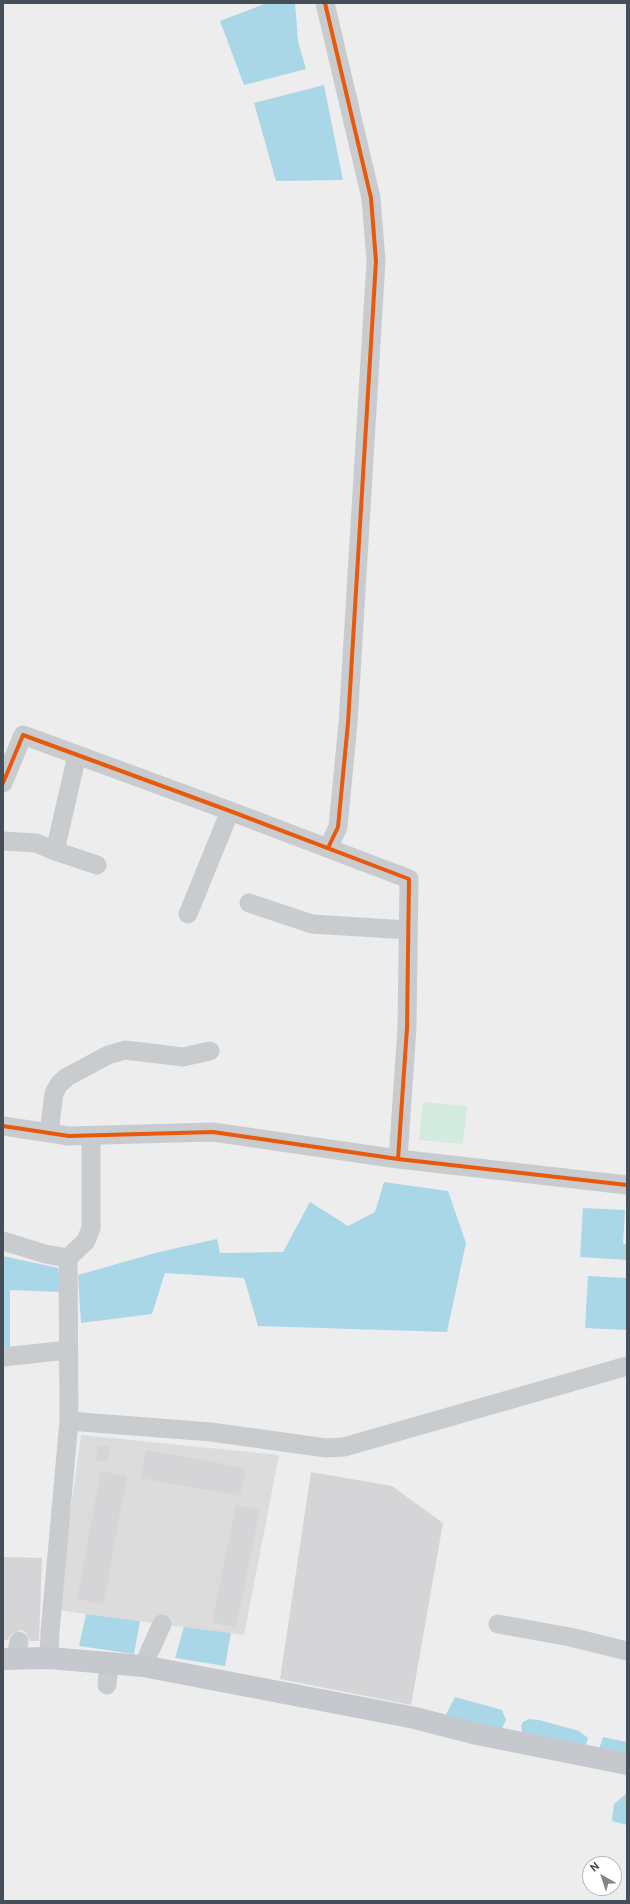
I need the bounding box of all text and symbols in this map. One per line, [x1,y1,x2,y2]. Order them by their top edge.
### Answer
north arrow [582,1856,622,1896]
text: N [588,1860,602,1875]

